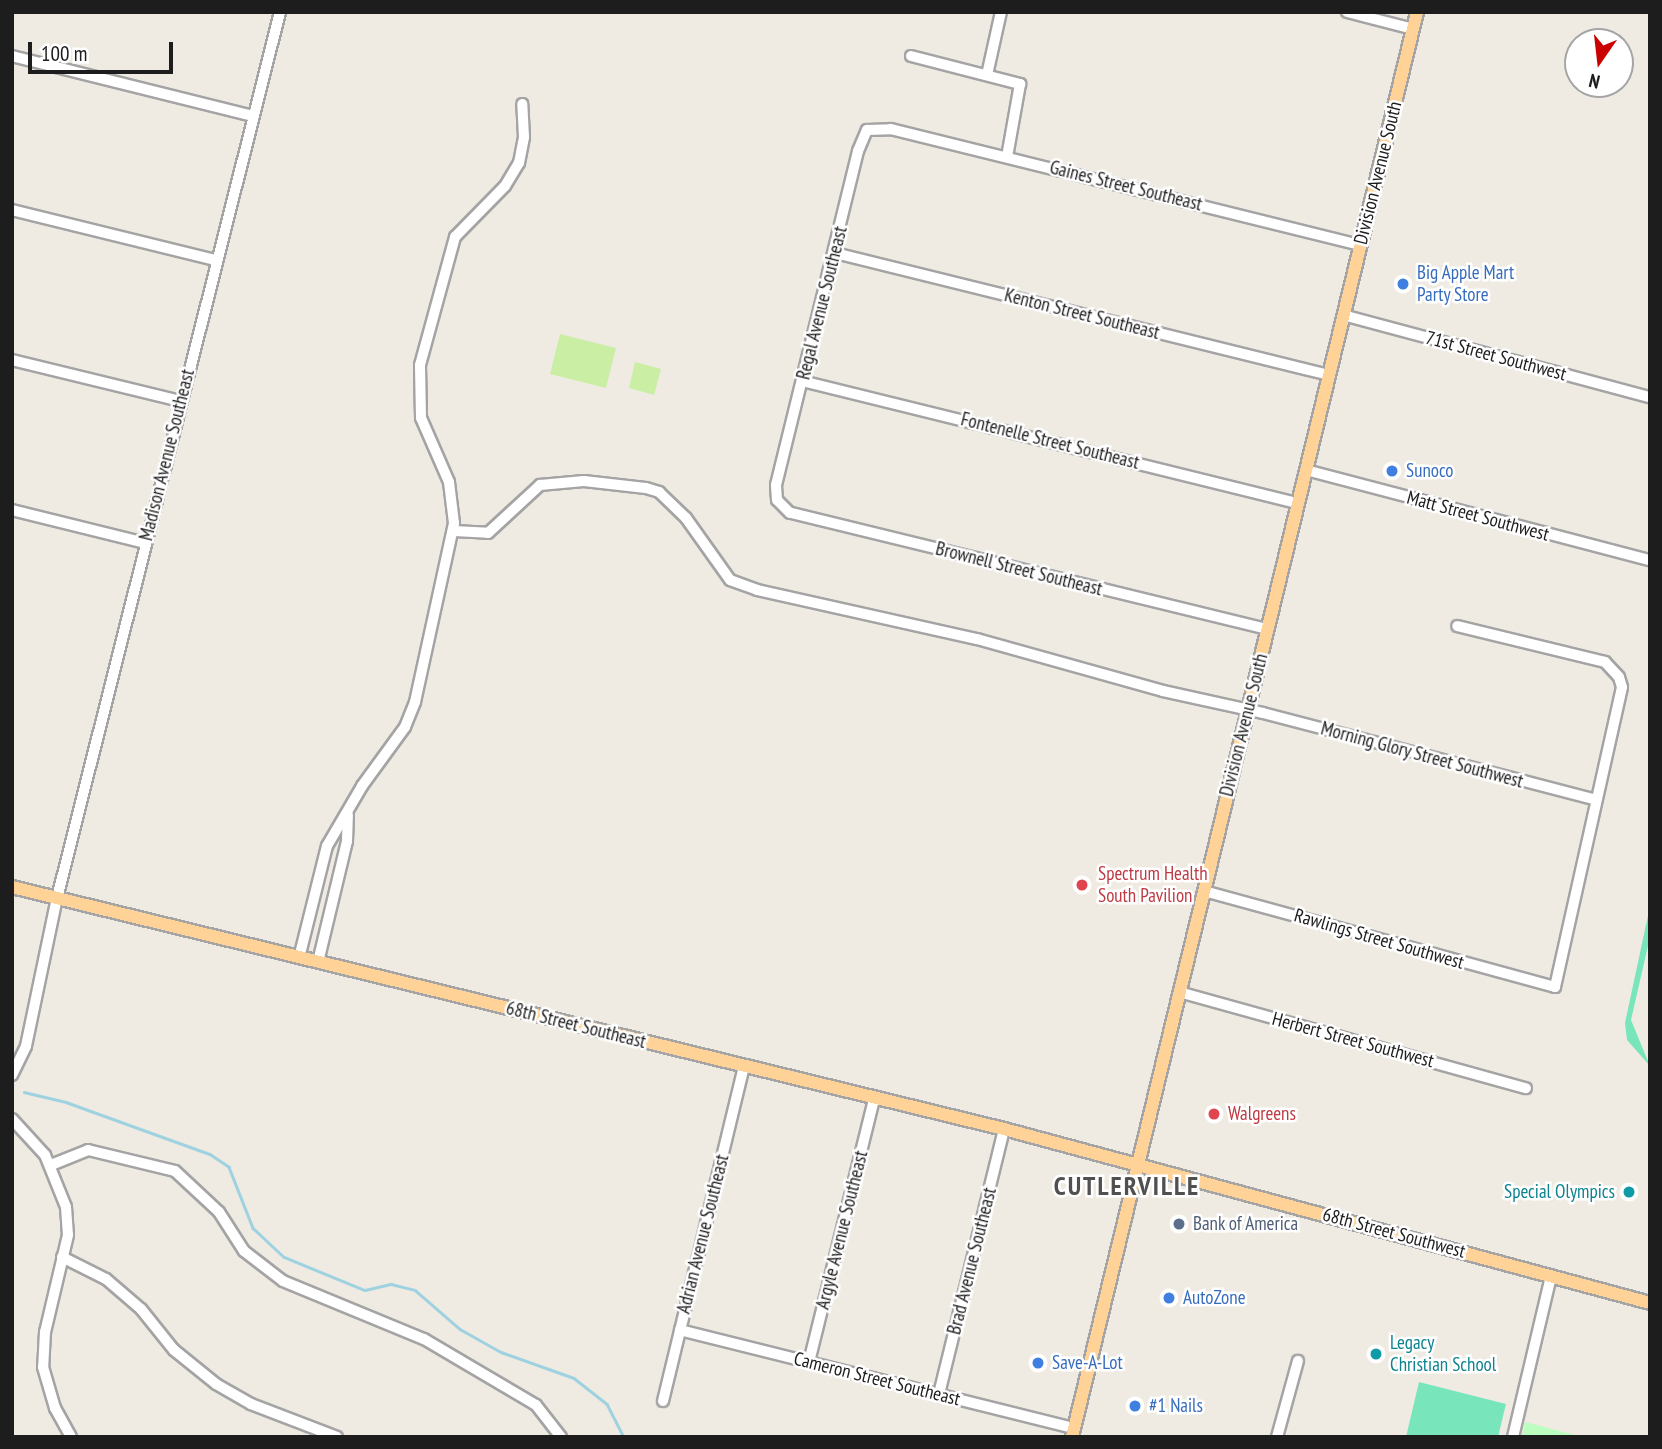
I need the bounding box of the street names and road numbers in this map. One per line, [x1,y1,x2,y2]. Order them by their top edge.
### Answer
street label: Division Avenue South [1349,99,1407,247]
street label: Gaines Street Southeast [1047,156,1205,216]
street label: Regal Avenue Southeast [792,224,852,382]
street label: Kenton Street Southeast [1002,284,1162,344]
street label: 71st Street Southwest [1423,326,1569,386]
street label: Madison Avenue Southeast [135,367,199,543]
street label: Fontenelle Street Southeast [959,408,1141,474]
street label: Matt Street Southwest [1404,486,1552,546]
street label: Brownell Street Southeast [933,537,1105,601]
street label: Division Avenue South [1215,651,1273,799]
street label: Morning Glory Street Southwest [1318,717,1526,793]
street label: Rawlings Street Southwest [1291,904,1467,974]
street label: 68th Street Southeast [504,997,648,1053]
street label: Herbert Street Southwest [1270,1007,1436,1073]
street label: Argyle Avenue Southeast [811,1148,873,1312]
street label: Adrian Avenue Southeast [672,1152,734,1316]
street label: Brad Avenue Southeast [943,1185,1001,1337]
street label: 68th Street Southwest [1320,1203,1468,1263]
street label: Cameron Street Southeast [791,1347,963,1411]

